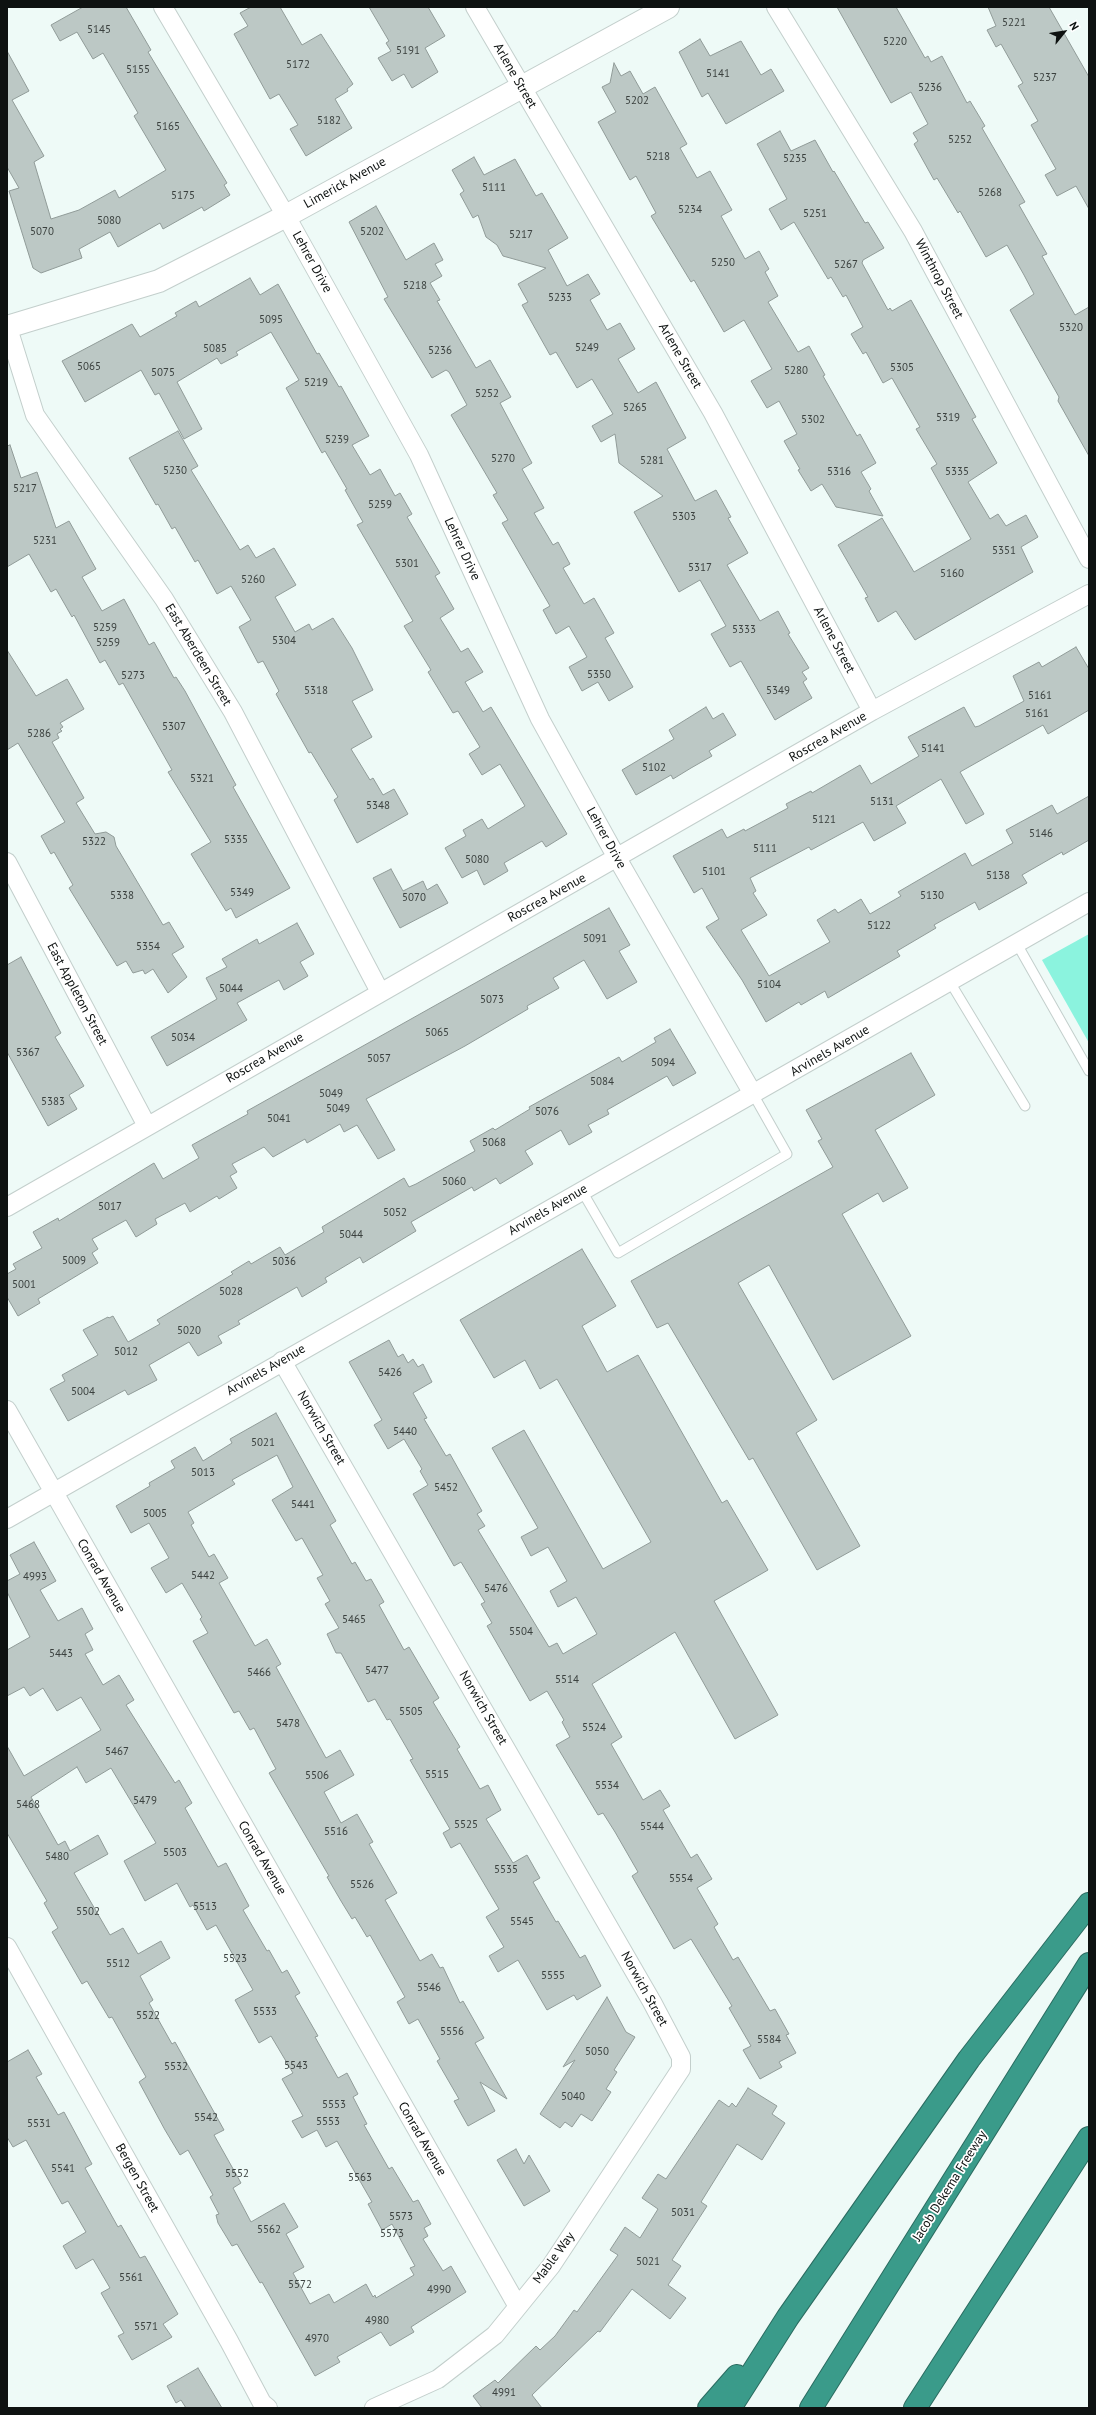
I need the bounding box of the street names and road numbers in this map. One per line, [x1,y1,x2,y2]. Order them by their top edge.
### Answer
street label: Arlene Street [490,41,540,111]
street label: Limerick Avenue [301,154,389,212]
street label: Lehrer Drive [289,229,335,295]
street label: Winthrop Street [911,237,967,321]
street label: Arlene Street [655,321,705,391]
street label: Lehrer Drive [441,515,483,583]
street label: East Aberdeen Street [161,601,235,709]
street label: Arlene Street [810,604,858,676]
street label: Roscrea Avenue [786,709,870,765]
street label: Lehrer Drive [583,805,629,871]
street label: Roscrea Avenue [505,870,589,926]
street label: East Appleton Street [43,940,111,1048]
street label: Arvinels Avenue [788,1022,872,1080]
street label: Roscrea Avenue [223,1030,307,1086]
street label: Arvinels Avenue [506,1181,590,1239]
street label: Arvinels Avenue [224,1341,308,1399]
street label: Norwich Street [294,1388,348,1468]
street label: Conrad Avenue [74,1536,128,1616]
street label: Norwich Street [456,1668,510,1748]
street label: Conrad Avenue [235,1818,289,1898]
street label: Norwich Street [617,1949,671,2029]
street label: Conrad Avenue [395,2099,449,2179]
street label: Jacob Dekema Freeway [910,2128,990,2244]
street label: Bergen Street [112,2141,162,2215]
street label: Mable Way [530,2229,578,2287]

